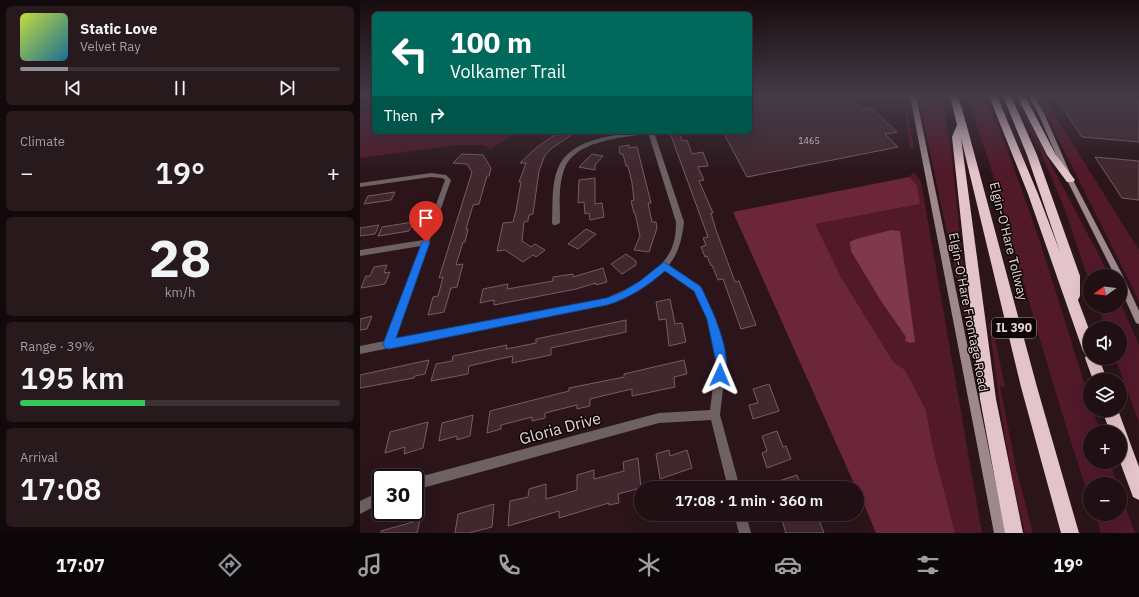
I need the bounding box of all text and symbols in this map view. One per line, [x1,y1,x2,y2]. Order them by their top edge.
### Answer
text: Static Love [80,19,157,38]
text: 100 m [450,24,532,61]
icon: left [384,28,436,80]
text: Velvet Ray [80,38,141,55]
text: Volkamer Trail [450,60,566,83]
icon: previous [62,77,84,99]
icon: pause [169,77,191,99]
icon: next [276,77,298,99]
icon: right [426,104,448,126]
text: Then [384,106,418,125]
text: Climate [20,133,65,150]
house number: 1465 [798,135,820,146]
text: 19° [155,153,205,192]
text: − [20,158,33,187]
text: + [327,158,340,187]
street label: Elgin-O'Hare Tollway [986,180,1032,303]
pin [409,201,443,242]
icon: arrive [415,207,437,229]
text: 28 [149,224,211,291]
street label: Elgin-O'Hare Frontage Road [945,231,992,393]
north arrow [1083,269,1127,313]
map controls [1083,269,1127,521]
text: km/h [165,284,195,301]
road number: IL 390 [992,318,1036,338]
button: sound [1083,321,1127,365]
text: Range · 39% [20,338,94,355]
position arrow [699,354,741,396]
text: 195 km [20,358,125,397]
button: layers [1083,373,1127,417]
street label: Gloria Drive [517,407,603,448]
button: + [1083,425,1127,469]
text: Arrival [20,449,58,466]
text: 17:08 [20,469,102,508]
speed limit sign: 30 [372,469,424,521]
button: − [1083,477,1127,521]
text: 17:08 · 1 min · 360 m [675,491,823,510]
icon: directions [216,551,244,579]
icon: music [356,551,384,579]
icon: phone [495,551,523,579]
icon: climate [635,551,663,579]
icon: car [774,551,802,579]
icon: filters [914,551,942,579]
text: 17:07 [56,554,105,577]
text: 19° [1053,554,1083,577]

